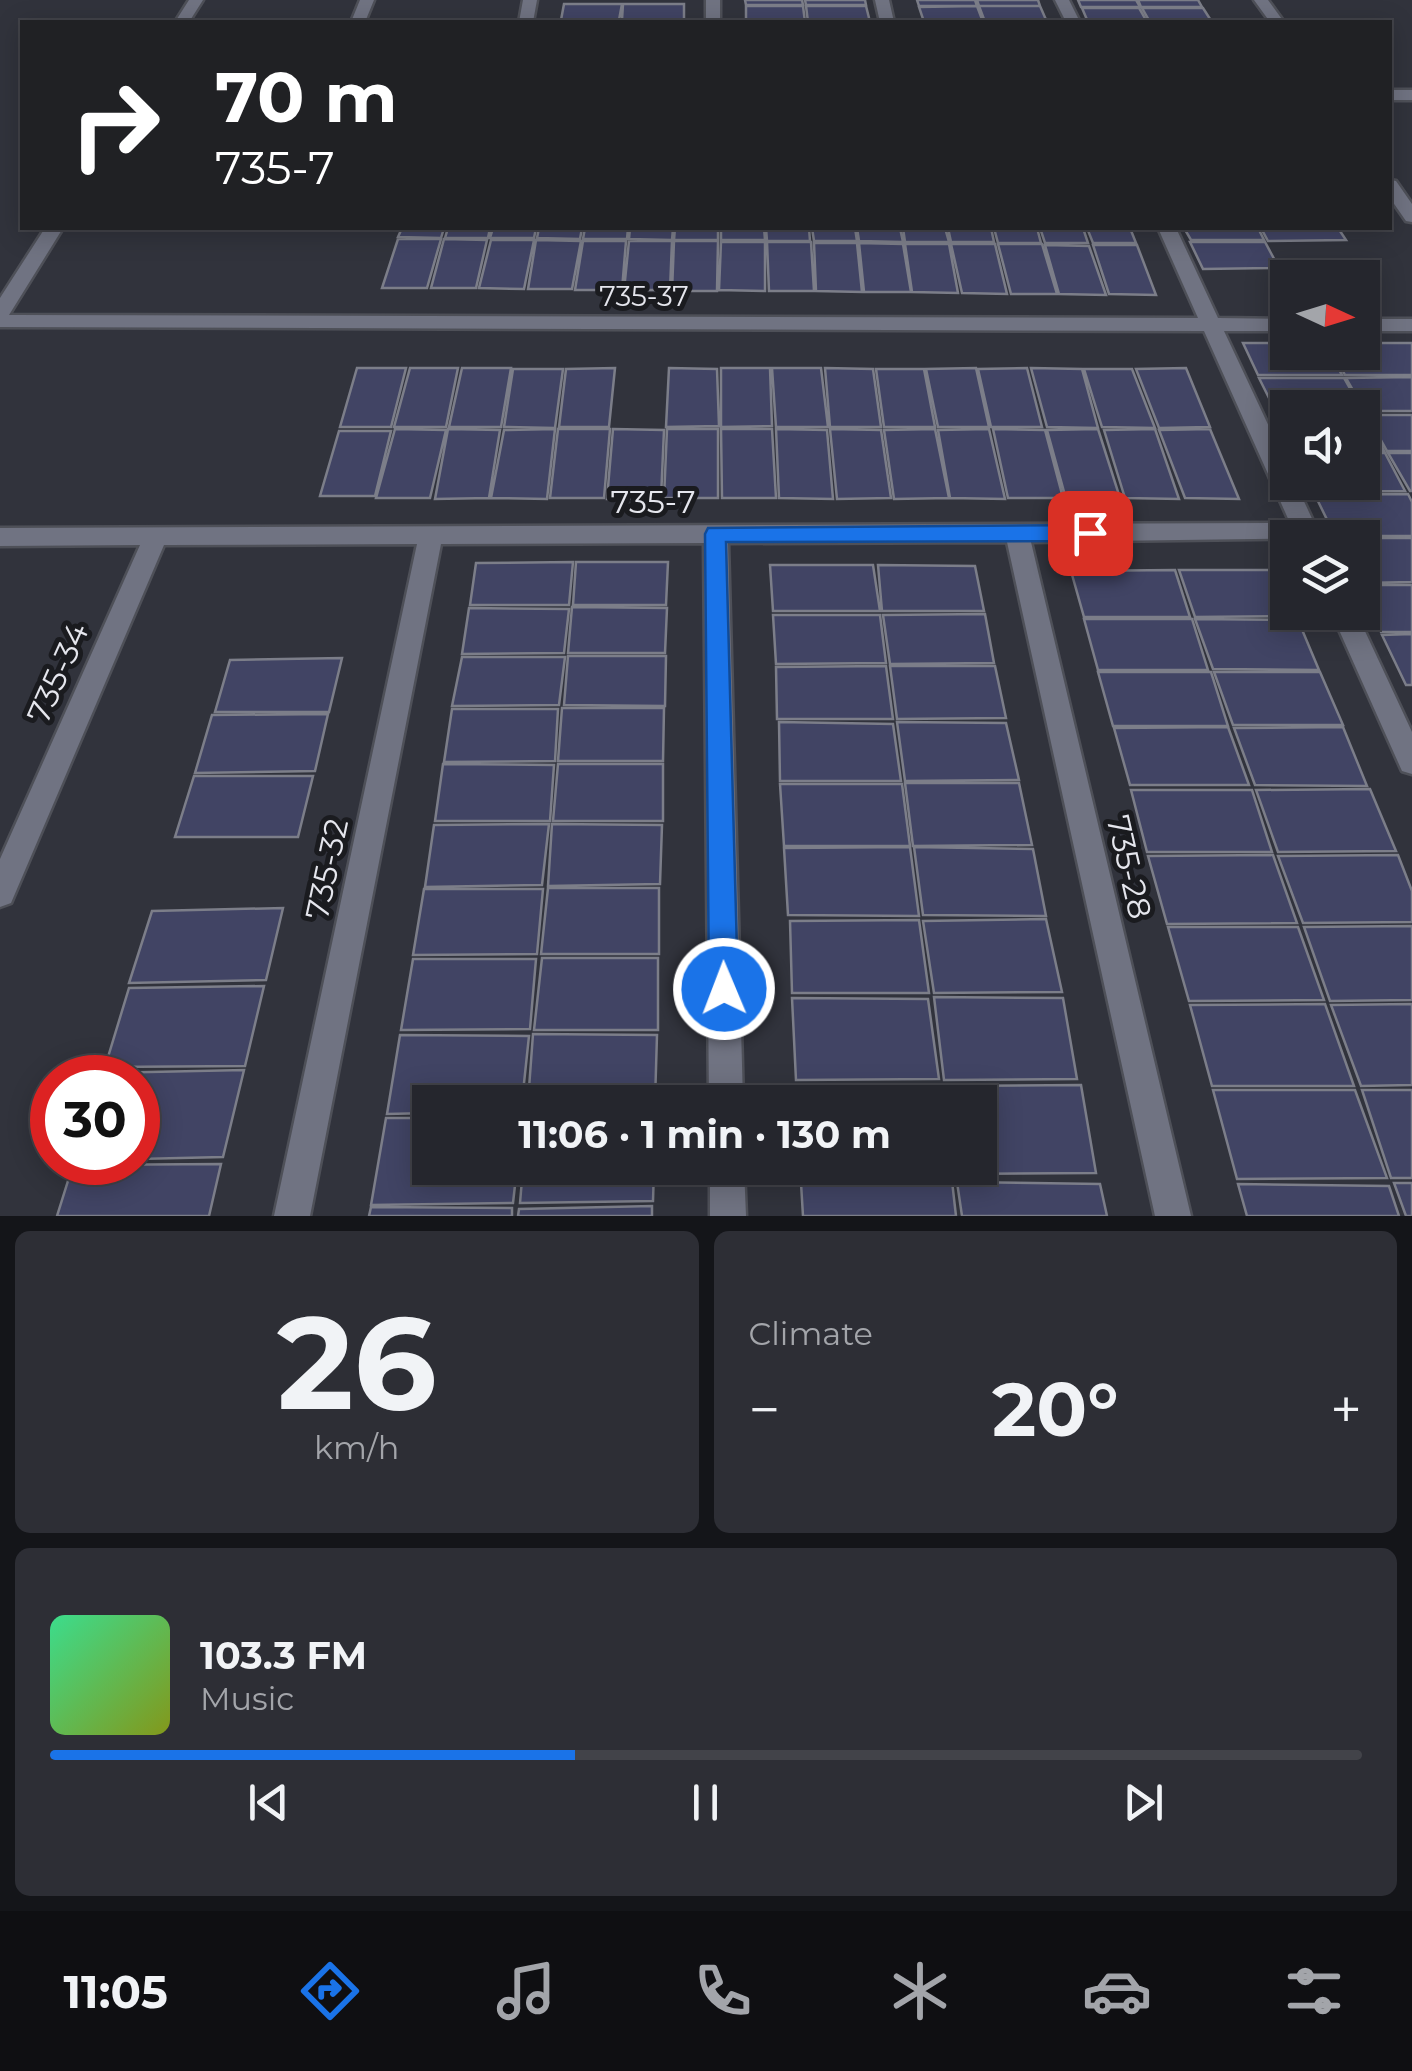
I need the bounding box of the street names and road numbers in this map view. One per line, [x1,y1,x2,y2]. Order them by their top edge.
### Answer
street label: 735-37 [599,279,689,313]
street label: 735-7 [610,482,696,521]
street label: 735-34 [18,617,97,729]
street label: 735-28 [1099,811,1160,922]
street label: 735-32 [297,815,356,923]

